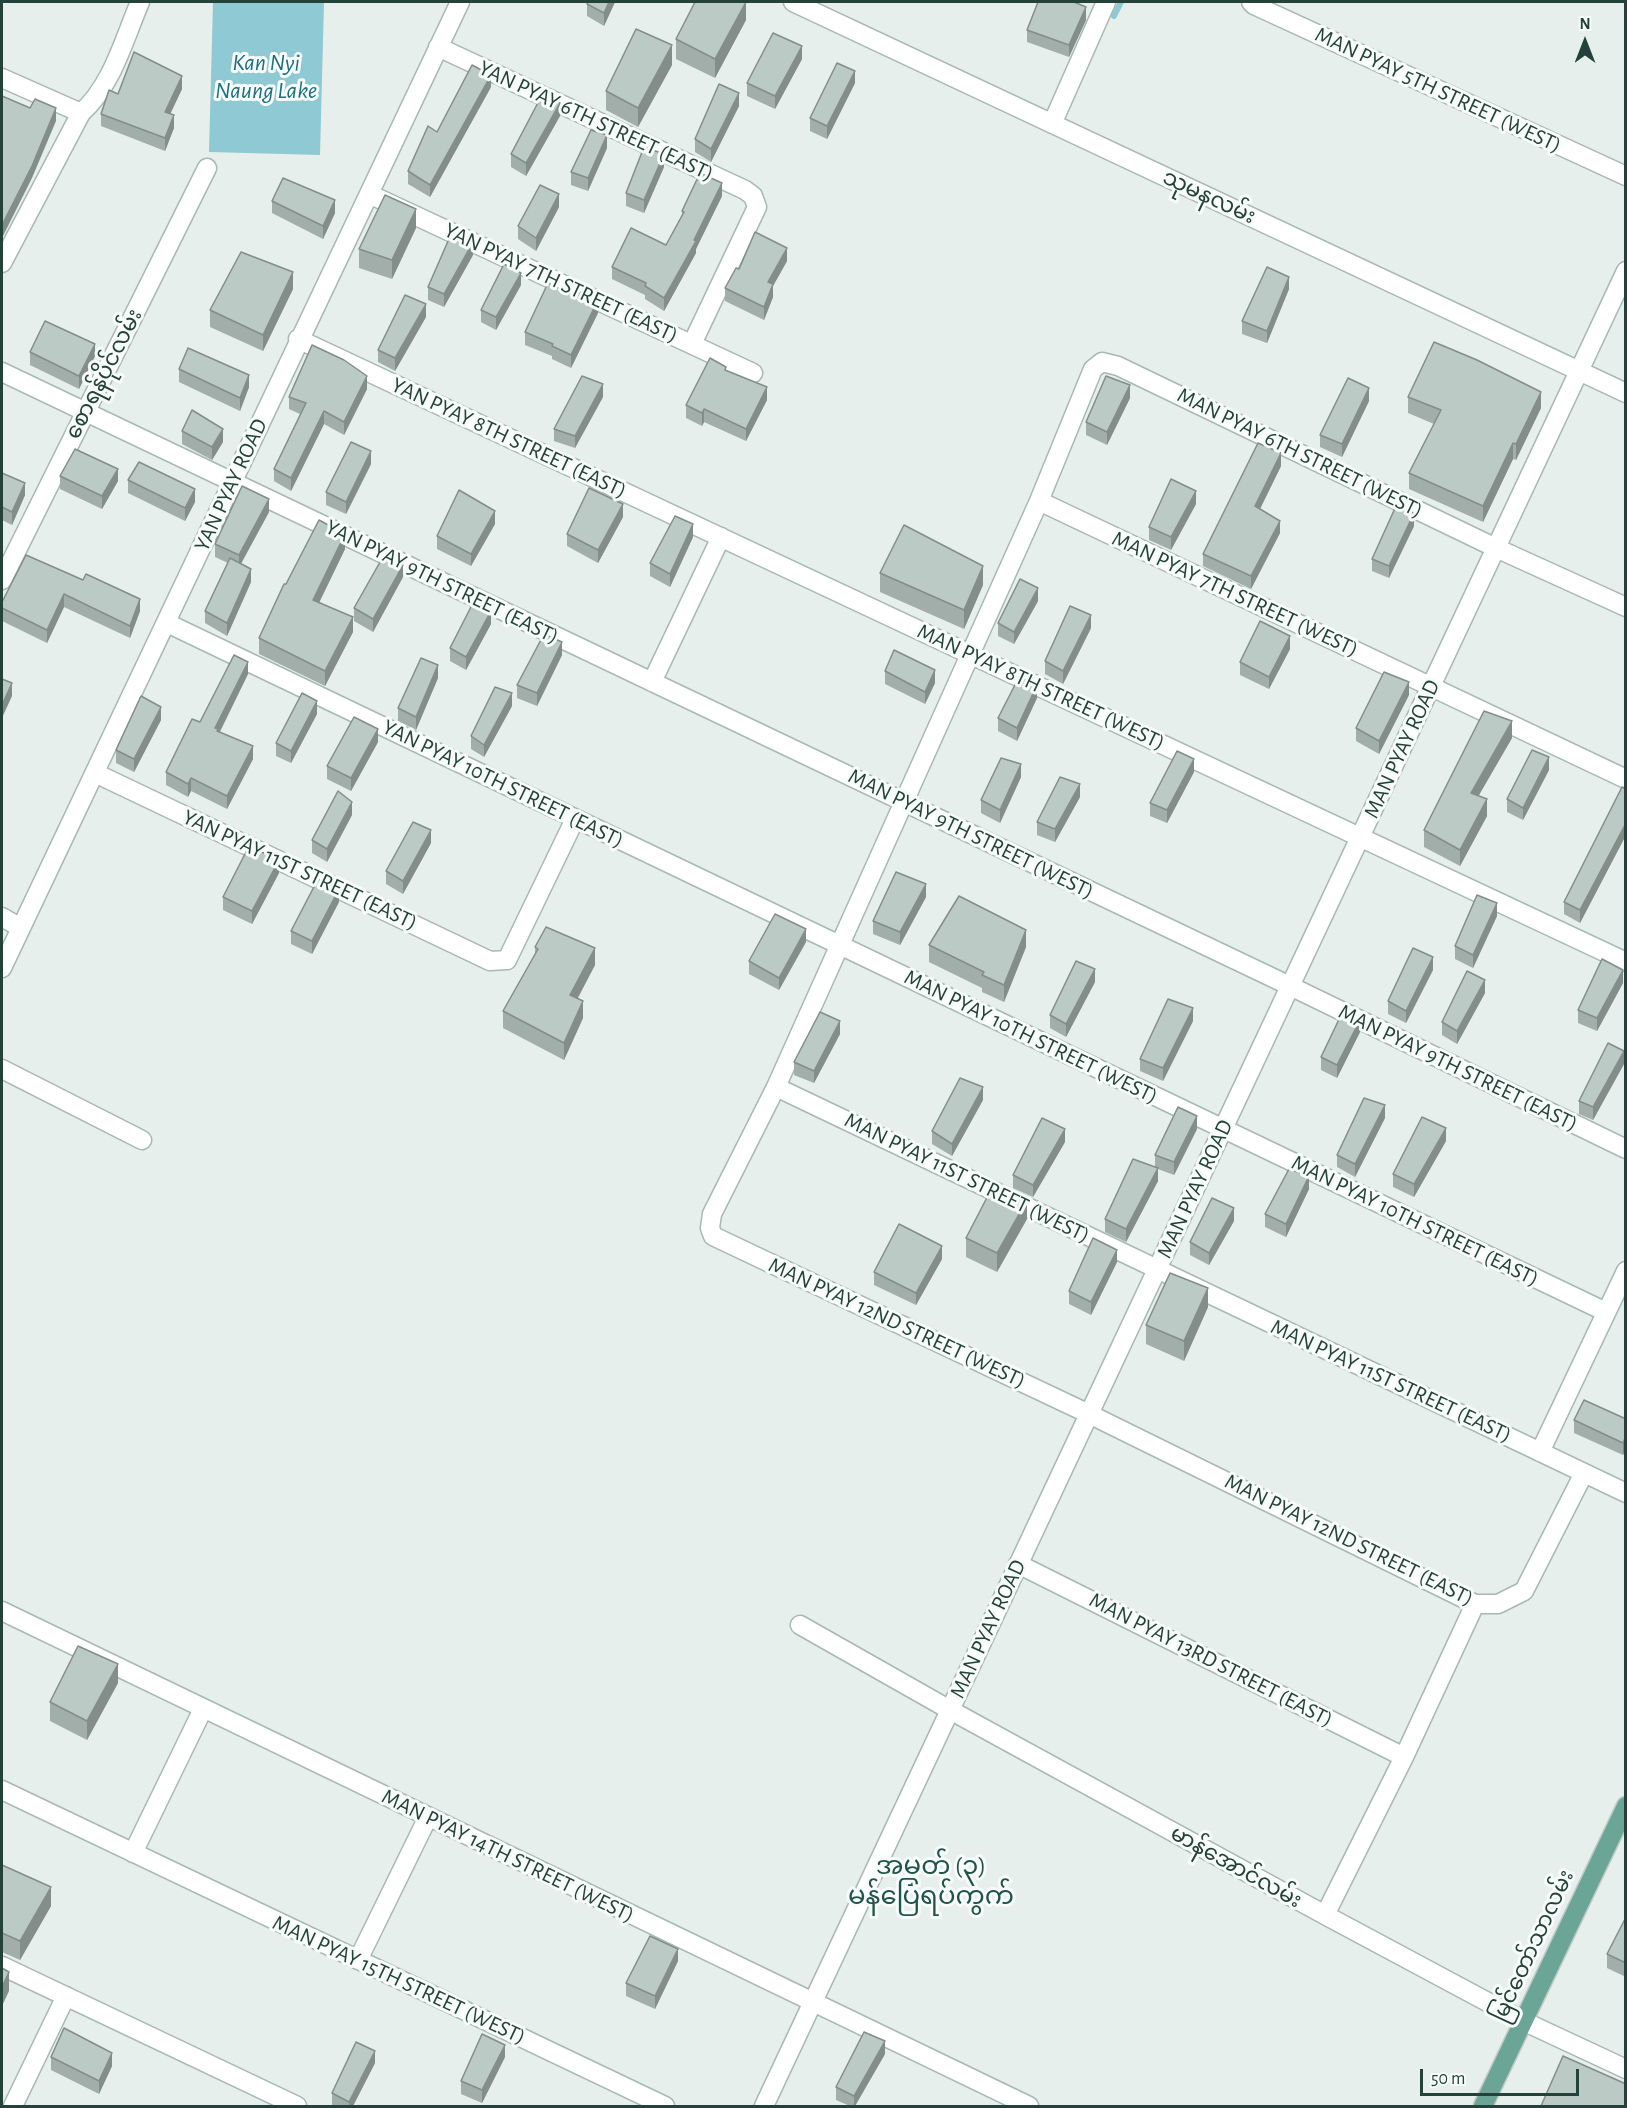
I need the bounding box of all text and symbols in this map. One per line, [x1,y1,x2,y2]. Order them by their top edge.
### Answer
north arrow [1555,12,1615,72]
text: N [1579,16,1591,32]
street label: MAN PYAY 5TH STREET (WEST) [1311,21,1565,159]
water label: Kan Nyi Naung Lake [215,49,317,105]
street label: YAN PYAY 6TH STREET (EAST) [474,55,718,187]
street label: သုမနလမ်း [1158,164,1260,230]
street label: YAN PYAY 7TH STREET (EAST) [440,217,682,349]
street label: စောရန်ပိုင်လမ်း [60,304,148,444]
street label: YAN PYAY 8TH STREET (EAST) [387,372,631,504]
street label: MAN PYAY 6TH STREET (WEST) [1173,382,1427,524]
street label: YAN PYAY ROAD [189,415,273,555]
street label: YAN PYAY 9TH STREET (EAST) [321,514,563,650]
street label: MAN PYAY 7TH STREET (WEST) [1108,525,1362,663]
street label: MAN PYAY 8TH STREET (WEST) [913,618,1169,756]
street label: MAN PYAY ROAD [1358,675,1446,823]
street label: YAN PYAY 10TH STREET (EAST) [378,714,628,854]
street label: MAN PYAY 9TH STREET (WEST) [844,763,1098,905]
street label: YAN PYAY 11ST STREET (EAST) [178,804,422,936]
street label: MAN PYAY 10TH STREET (WEST) [900,964,1162,1110]
street label: MAN PYAY 9TH STREET (EAST) [1334,998,1582,1138]
street label: MAN PYAY 11ST STREET (WEST) [840,1107,1094,1249]
street label: MAN PYAY ROAD [1151,1115,1239,1263]
street label: MAN PYAY 10TH STREET (EAST) [1287,1150,1543,1292]
street label: MAN PYAY 12ND STREET (WEST) [764,1252,1030,1394]
street label: MAN PYAY 11ST STREET (EAST) [1266,1314,1516,1448]
street label: MAN PYAY 12ND STREET (EAST) [1220,1468,1478,1612]
street label: MAN PYAY ROAD [944,1555,1032,1703]
street label: MAN PYAY 13RD STREET (EAST) [1085,1587,1337,1733]
street label: MAN PYAY 14TH STREET (WEST) [377,1783,639,1929]
street label: မာန်အောင်လမ်း [1166,1820,1306,1914]
district label: အမှတ် (၃) မန်ပြေရပ်ကွက် [848,1850,1014,1912]
street label: မြင်တော်သာလမ်း [1486,1866,1580,2026]
street label: MAN PYAY 15TH STREET (WEST) [268,1910,530,2050]
scale bar [1423,2057,1582,2095]
text: 50 m [1431,2070,1465,2088]

